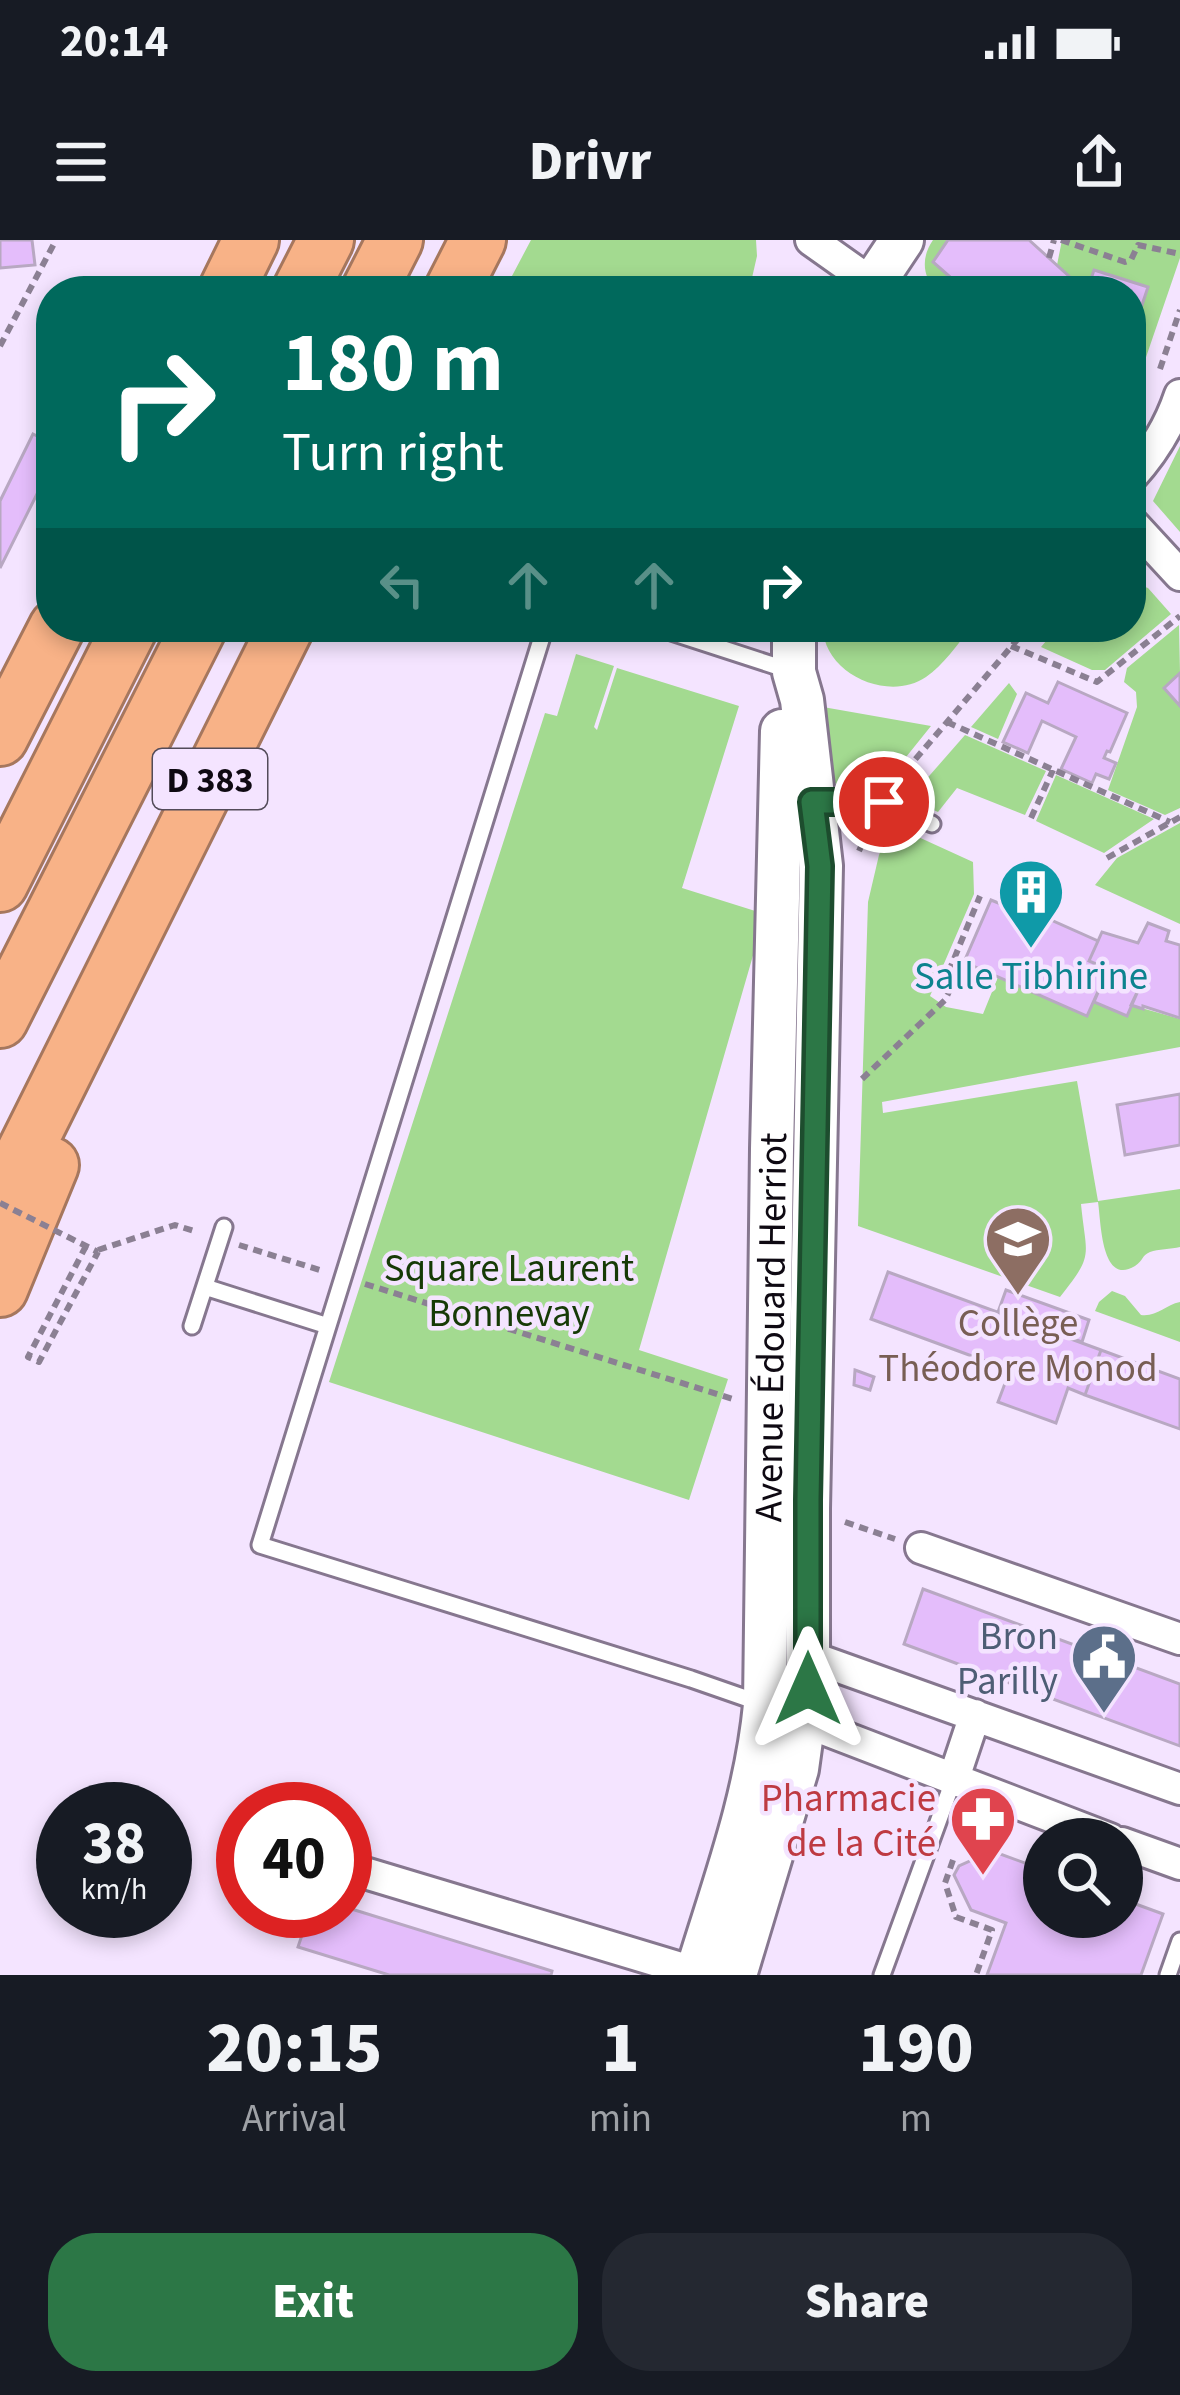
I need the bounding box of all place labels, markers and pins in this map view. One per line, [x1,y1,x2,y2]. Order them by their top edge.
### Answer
pin [833,751,935,853]
building icon: Salle Tibhirine [996,857,1066,951]
place label: Salle Tibhirine [914,949,1148,1005]
school or university icon: Collège Théodore Monod [983,1204,1053,1298]
place label: Collège Théodore Monod [878,1296,1158,1397]
place label: Bron Parilly [957,1609,1058,1710]
public building icon: Bron Parilly [1069,1622,1139,1716]
place label: Pharmacie de la Cité [761,1771,936,1872]
pharmacy icon: Pharmacie de la Cité [948,1784,1018,1878]

